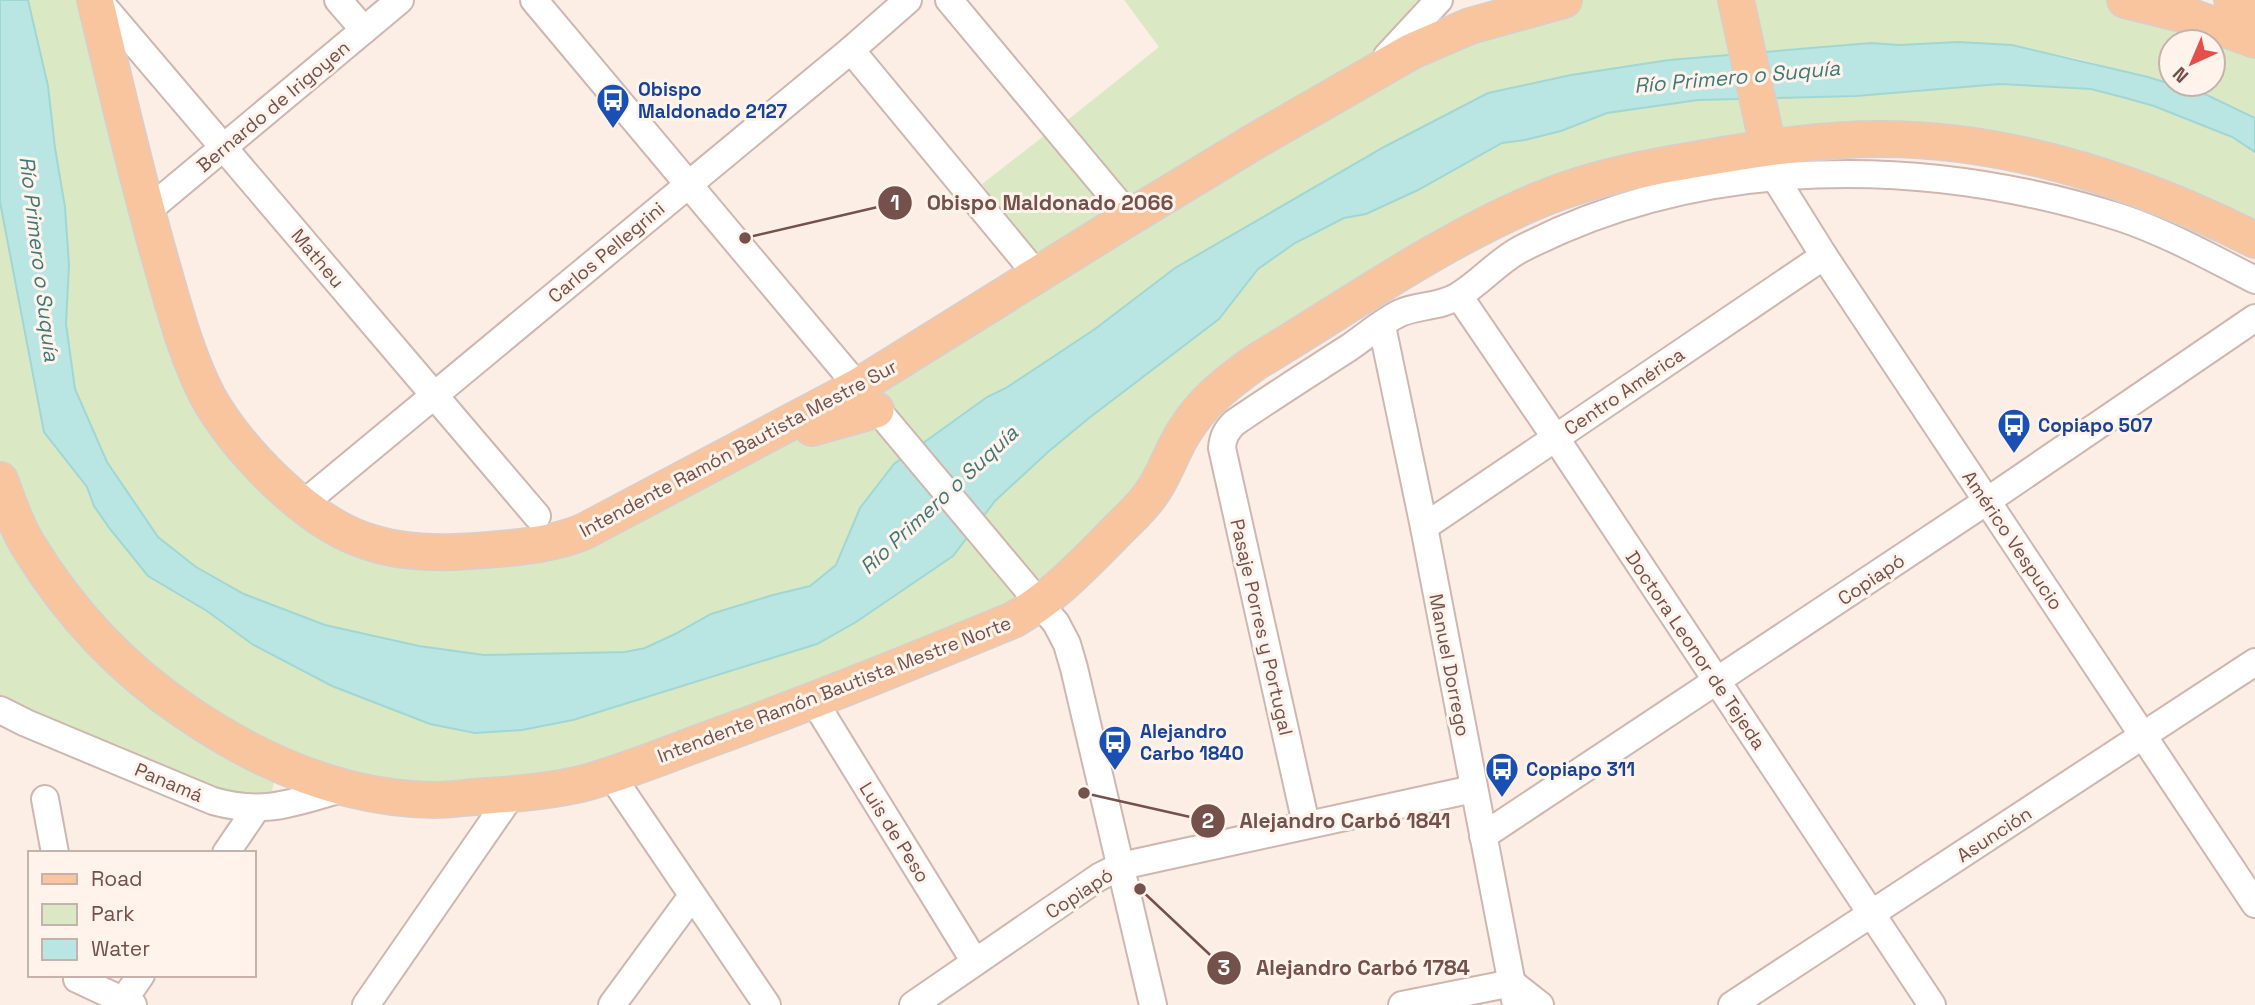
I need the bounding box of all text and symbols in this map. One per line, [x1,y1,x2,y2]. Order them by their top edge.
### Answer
north arrow [2157,28,2227,98]
street label: Bernardo de Irigoyen [192,35,355,178]
water label: Río Primero o Suquía [1633,54,1842,99]
text: N [2167,61,2194,88]
place label: Obispo Maldonado 2127 [638,77,788,124]
bus stop icon: Obispo Maldonado 2127 [594,81,632,130]
water label: Río Primero o Suquía [14,155,66,364]
callout: Obispo Maldonado 2066 [877,182,1187,224]
text: 1 [890,189,900,216]
text: Obispo Maldonado 2066 [927,189,1173,216]
street label: Carlos Pellegrini [543,196,670,309]
street label: Matheu [286,223,350,293]
street label: Centro América [1559,342,1690,441]
street label: Intendente Ramón Bautista Mestre Sur [575,354,901,543]
bus stop icon: Copiapo 507 [1995,406,2033,455]
place label: Copiapo 507 [2038,413,2153,438]
water label: Río Primero o Suquía [854,419,1024,580]
street label: Américo Vespucio [1957,466,2069,615]
street label: Pasaje Porres y Portugal [1224,516,1299,738]
street label: Doctora Leonor de Tejeda [1620,546,1772,754]
street label: Copiapó [1833,548,1910,611]
street label: Manuel Dorrego [1423,592,1476,739]
street label: Intendente Ramón Bautista Mestre Norte [654,610,1015,769]
place label: Alejandro Carbo 1840 [1140,719,1244,766]
bus stop icon: Alejandro Carbo 1840 [1096,723,1134,772]
bus stop icon: Copiapo 311 [1483,750,1521,799]
street label: Panamá [131,757,207,808]
place label: Copiapo 311 [1526,757,1635,782]
street label: Luis de Peso [854,777,935,887]
callout: Alejandro Carbó 1841 [1191,800,1465,842]
street label: Asunción [1952,801,2037,868]
text: 2 [1202,807,1214,834]
text: Alejandro Carbó 1841 [1240,807,1450,834]
legend [28,851,256,977]
street label: Copiapó [1041,862,1118,925]
text: Road [91,865,143,892]
text: Park [91,900,135,927]
text: Water [91,935,150,962]
callout: Alejandro Carbó 1784 [1207,947,1484,989]
text: 3 [1218,954,1230,981]
text: Alejandro Carbó 1784 [1256,954,1470,981]

